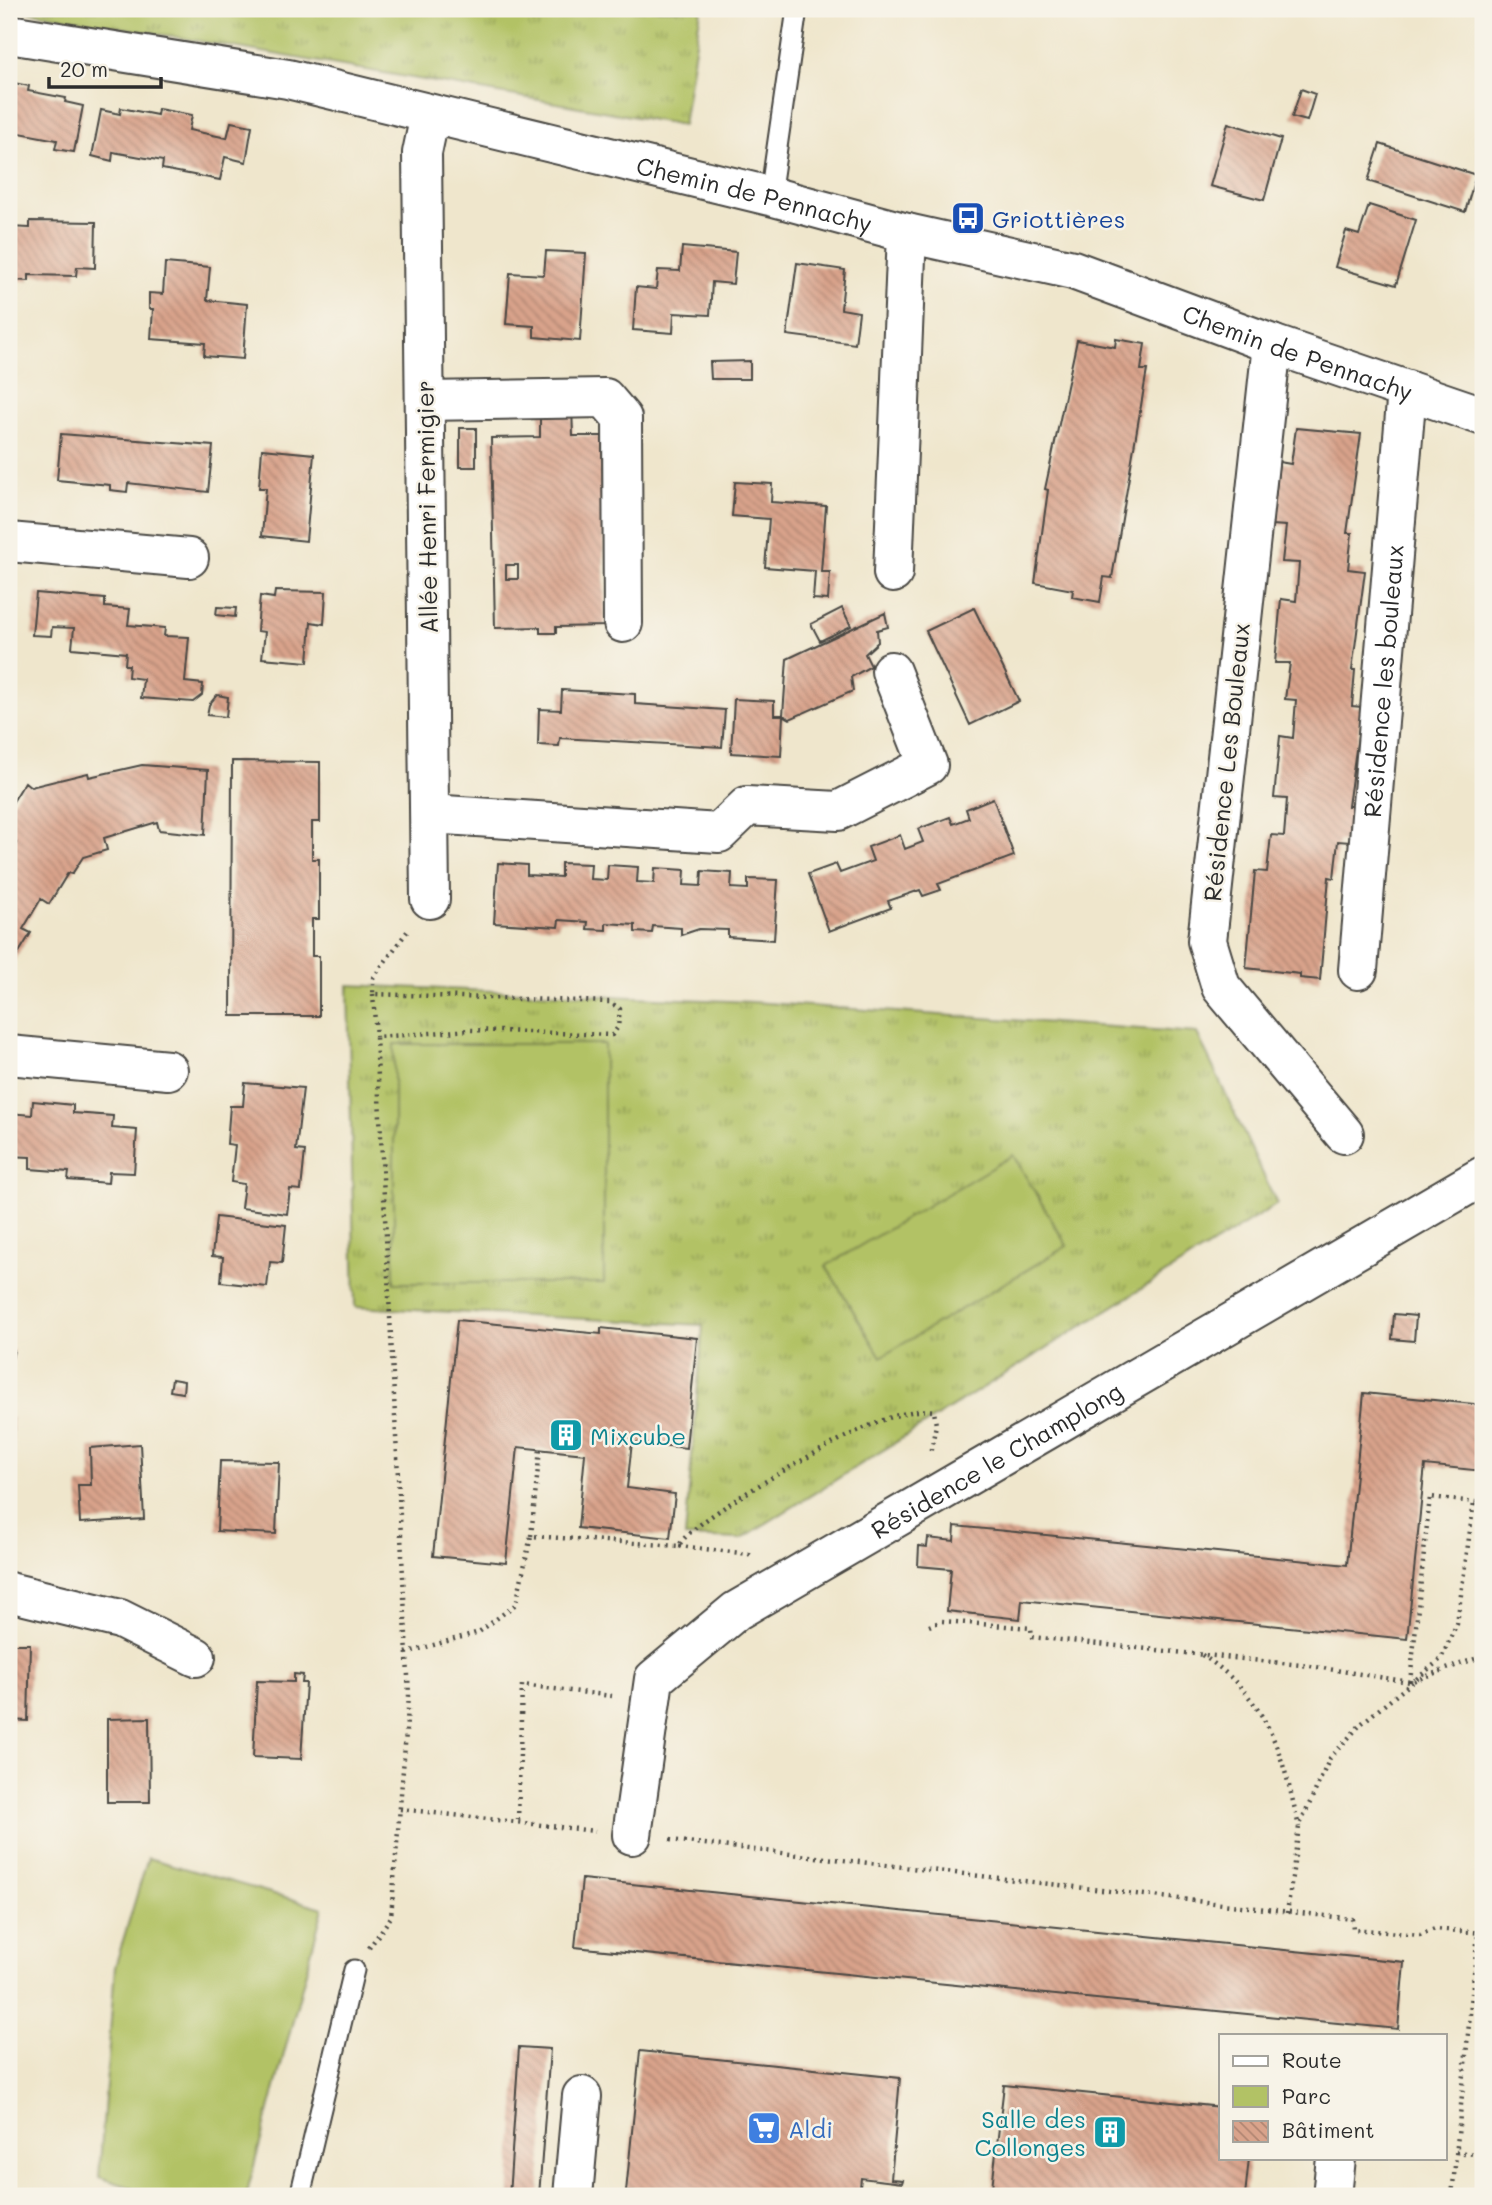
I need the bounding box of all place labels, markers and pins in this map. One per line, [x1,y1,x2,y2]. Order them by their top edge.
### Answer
bus stop icon: Griottières [949,199,987,237]
place label: Griottières [992,203,1125,234]
building icon: Mixcube [547,1416,585,1454]
place label: Mixcube [590,1420,686,1451]
place label: Salle des Collonges [975,2103,1086,2162]
supermarket icon: Aldi [745,2109,783,2147]
place label: Aldi [788,2113,833,2144]
building icon: Salle des Collonges [1091,2113,1129,2151]

